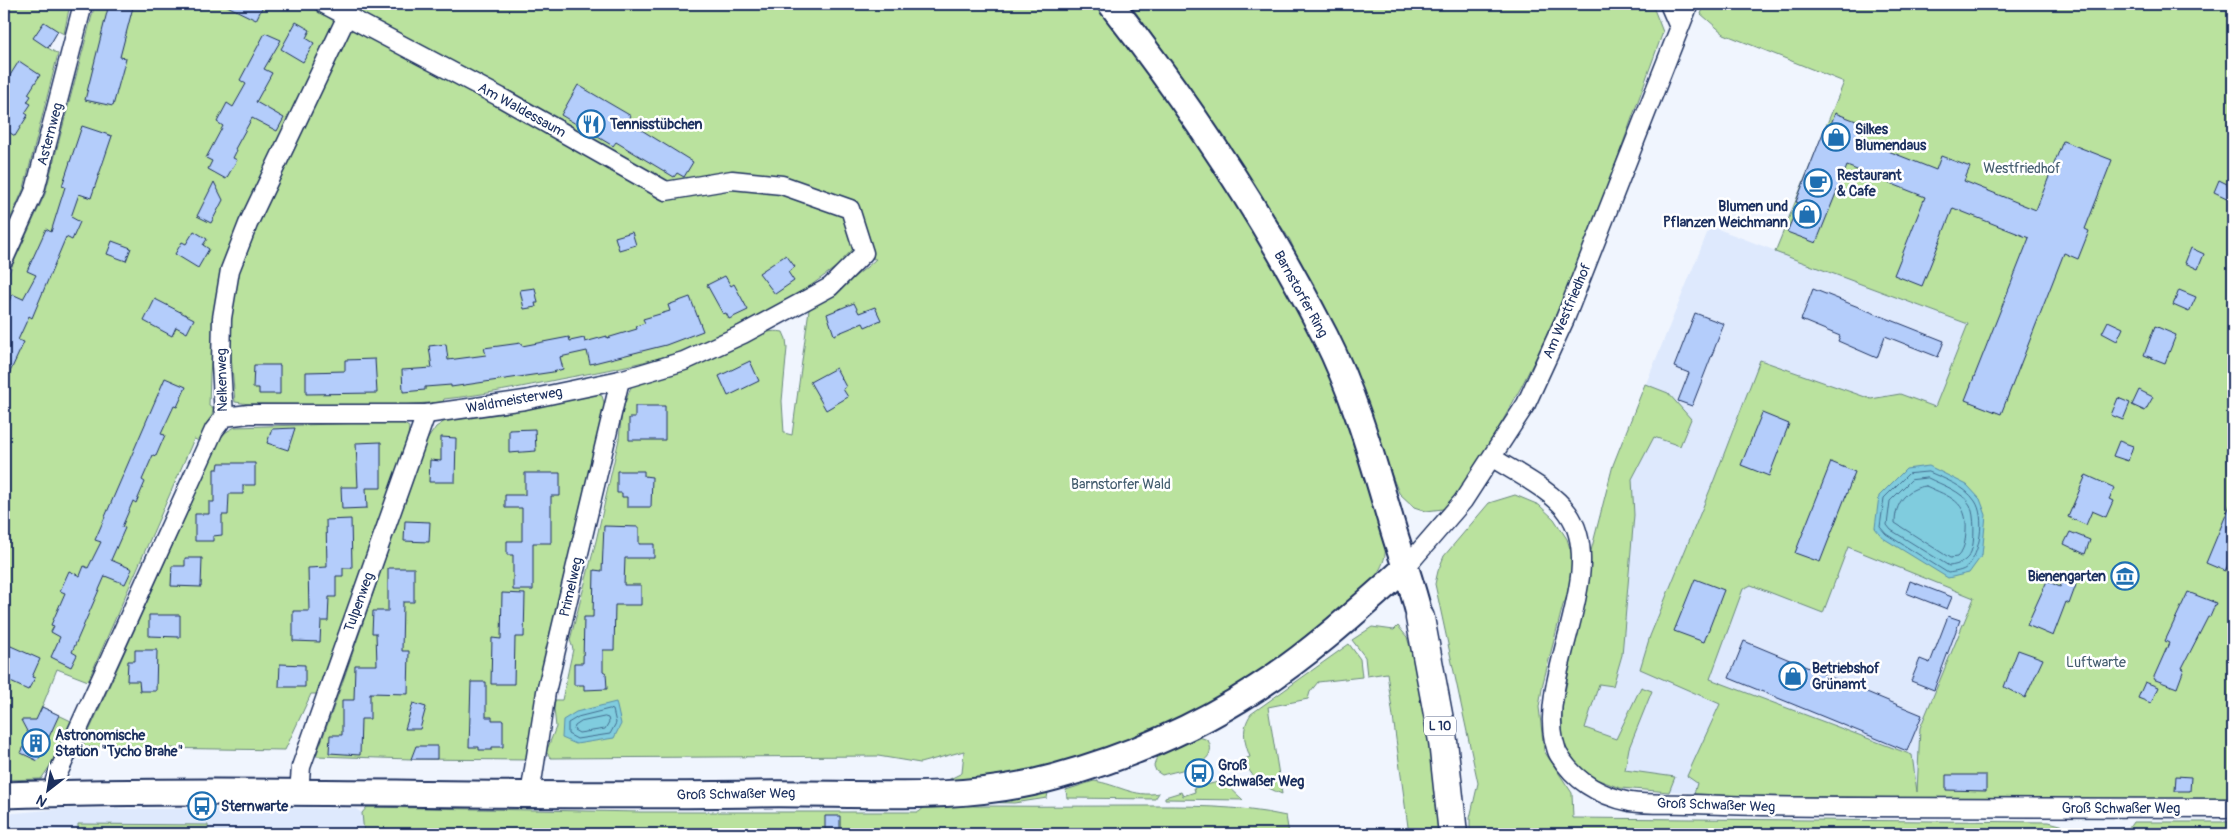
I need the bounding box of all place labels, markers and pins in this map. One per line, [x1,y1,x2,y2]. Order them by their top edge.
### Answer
restaurant icon: Tennisstübchen [576,109,606,139]
place label: Tennisstübchen [609,116,702,133]
place label: Silkes Blumendaus [1855,121,1927,154]
shop icon: Silkes Blumendaus [1821,122,1851,152]
place label: Restaurant & Cafe [1837,167,1902,200]
cafe icon: Restaurant & Cafe [1803,168,1833,198]
place label: Blumen und Pflanzen Weichmann [1663,198,1788,231]
shop icon: Blumen und Pflanzen Weichmann [1792,199,1822,229]
museum icon: Bienengarten [2110,561,2140,591]
place label: Bienengarten [2028,568,2106,585]
place label: Betriebshof Grünamt [1812,660,1880,693]
shop icon: Betriebshof Grünamt [1778,661,1808,691]
place label: Astronomische Station "Tycho Brahe" [55,727,183,760]
building icon: Astronomische Station "Tycho Brahe" [21,728,51,758]
place label: Groß Schwaßer Weg [1218,757,1304,790]
bus stop icon: Groß Schwaßer Weg [1184,758,1214,788]
bus stop icon: Sternwarte [187,791,217,821]
place label: Sternwarte [221,798,289,815]

